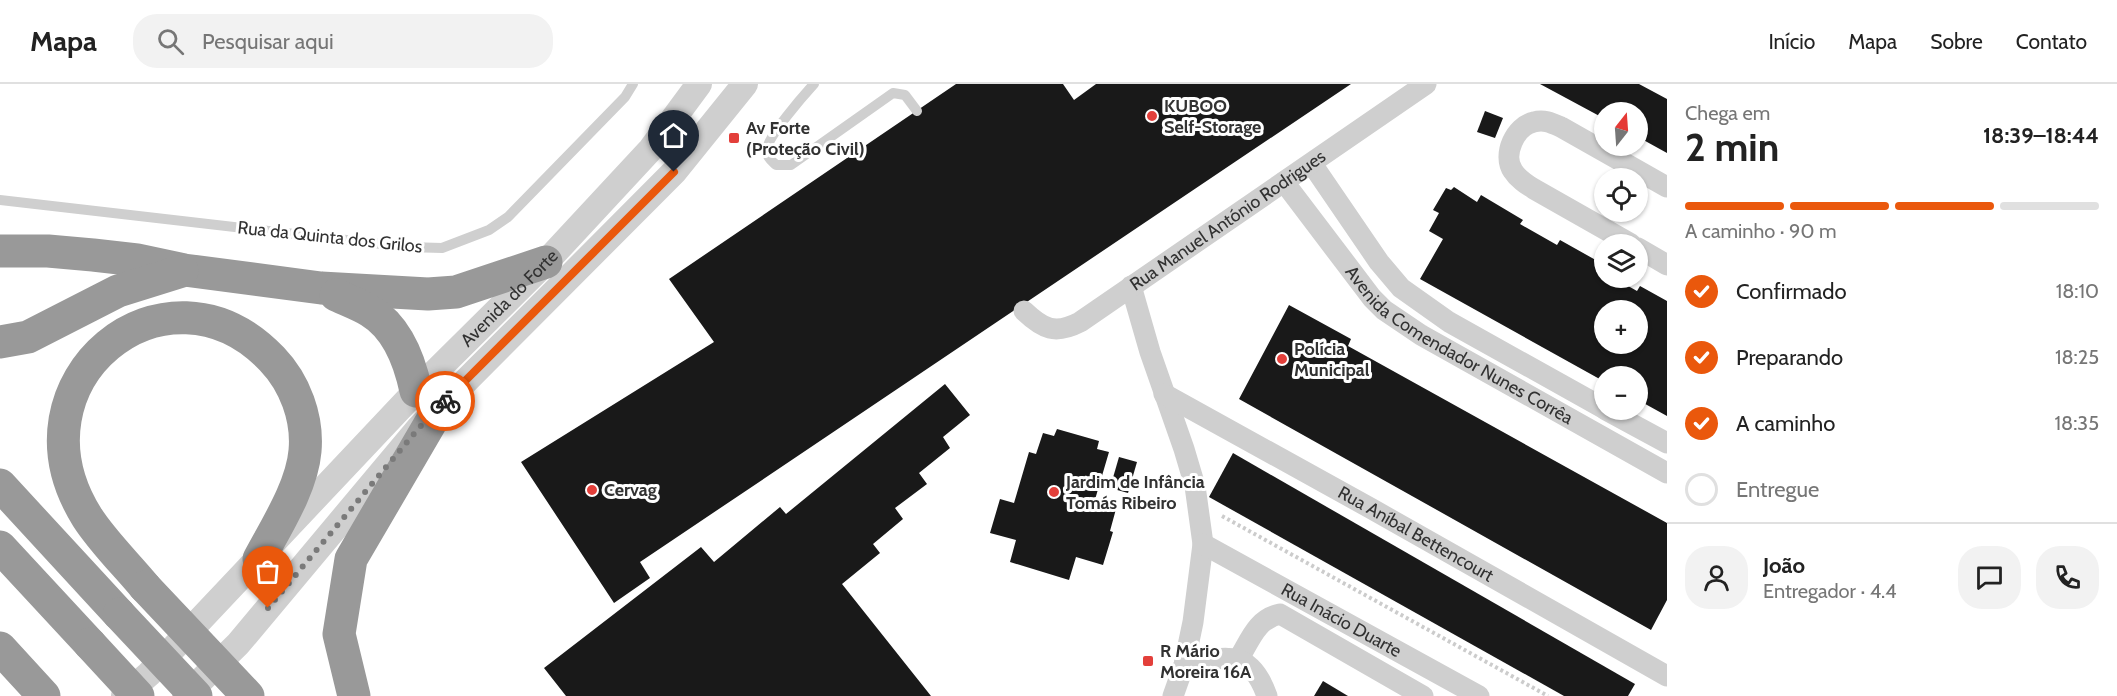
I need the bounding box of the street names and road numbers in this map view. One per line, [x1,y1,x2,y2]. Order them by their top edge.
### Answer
street label: Rua Manuel António Rodrigues [1126,145,1330,295]
street label: Rua da Quinta dos Grilos [237,216,423,258]
street label: Avenida do Forte [456,245,563,351]
street label: Avenida Comendador Nunes Corrêa [1341,262,1577,429]
street label: Rua Aníbal Bettencourt [1334,481,1497,587]
street label: Rua Inácio Duarte [1277,578,1405,662]

